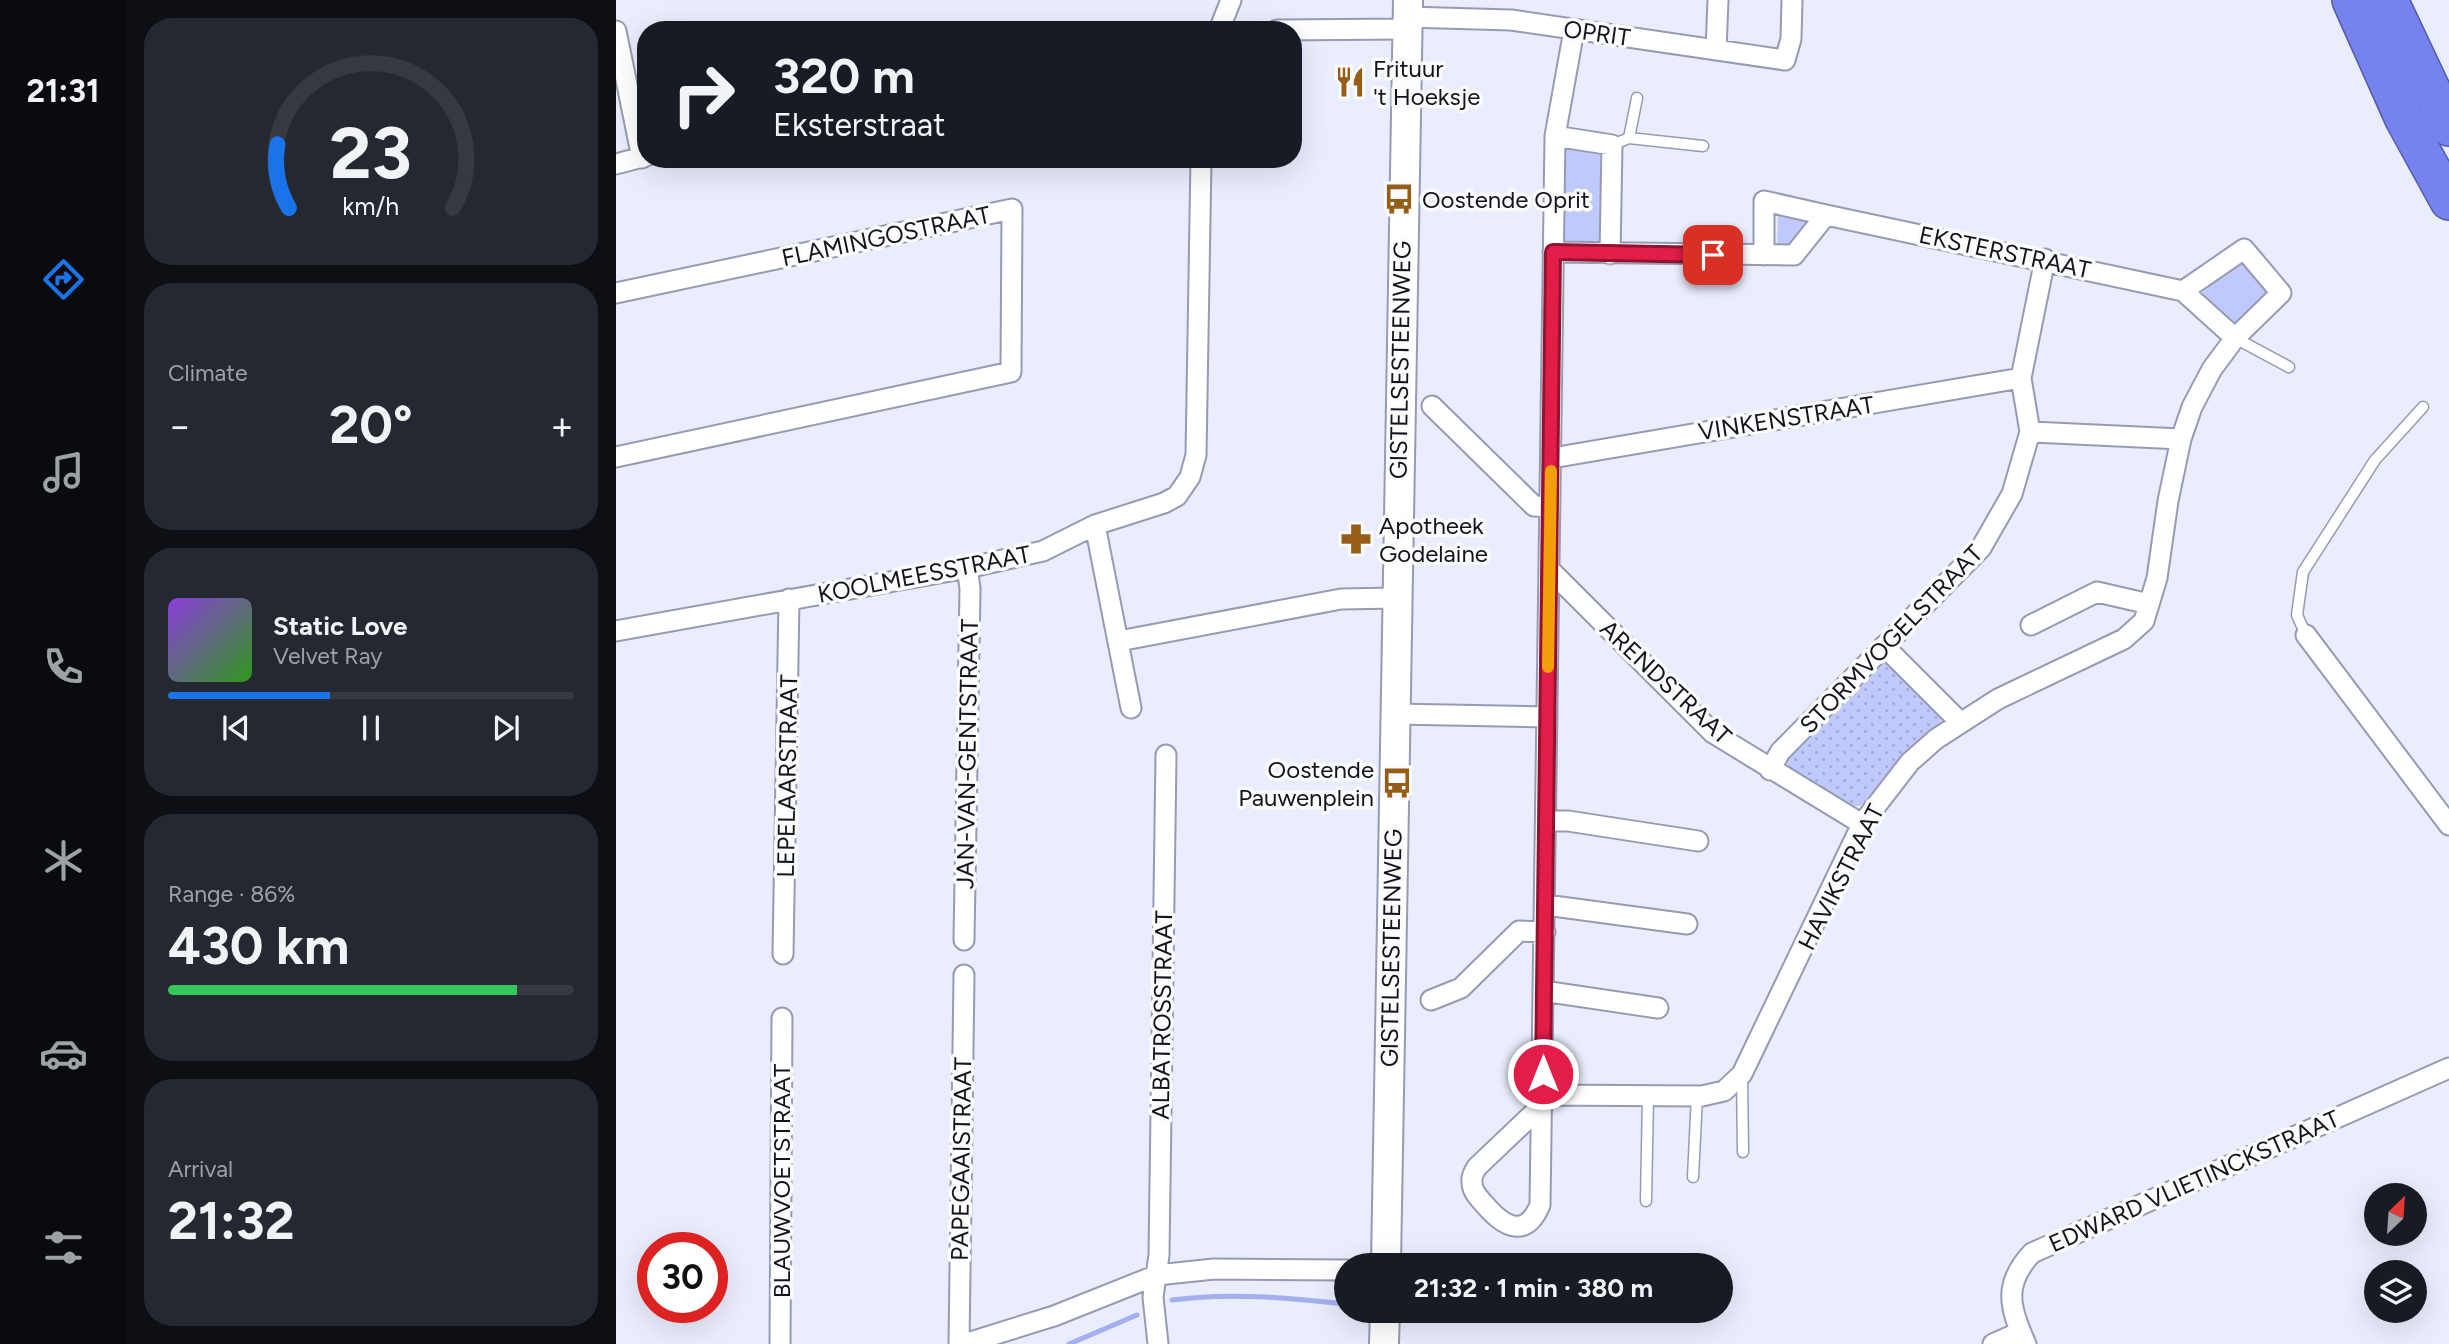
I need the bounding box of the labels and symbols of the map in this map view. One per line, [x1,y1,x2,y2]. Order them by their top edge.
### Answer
street label: OPRIT [1562,14,1632,52]
place label: Frituur 't Hoeksje [1373,54,1480,111]
restaurant icon: Frituur 't Hoeksje [1333,65,1367,99]
bus stop icon: Oostende Oprit [1382,182,1416,216]
place label: Oostende Oprit [1422,185,1590,214]
street label: FLAMINGOSTRAAT [779,200,993,272]
street label: EKSTERSTRAAT [1917,220,2093,284]
pin [1683,225,1743,285]
street label: GISTELSESTEENWEG [1383,241,1417,479]
street label: VINKENSTRAAT [1696,390,1876,446]
place label: Apotheek Godelaine [1379,511,1488,568]
pharmacy icon: Apotheek Godelaine [1339,522,1373,556]
street label: KOOLMEESSTRAAT [815,539,1033,609]
street label: STORMVOGELSTRAAT [1794,539,1988,739]
street label: ARENDSTRAAT [1594,614,1738,750]
street label: JAN-VAN-GENTSTRAAT [950,619,984,889]
street label: LEPELAARSTRAAT [771,674,803,878]
place label: Oostende Pauwenplein [1238,755,1374,812]
bus stop icon: Oostende Pauwenplein [1380,766,1414,800]
street label: HAVIKSTRAAT [1792,799,1890,955]
street label: GISTELSESTEENWEG [1374,829,1408,1067]
street label: ALBATROSSTRAAT [1146,910,1178,1120]
position arrow [1506,1037,1580,1111]
street label: PAPEGAAISTRAAT [945,1057,977,1261]
street label: BLAUWVOETSTRAAT [767,1064,796,1298]
street label: EDWARD VLIETINCKSTRAAT [2044,1104,2344,1258]
north arrow [2364,1183,2427,1246]
speed limit sign: 30 [637,1232,728,1323]

